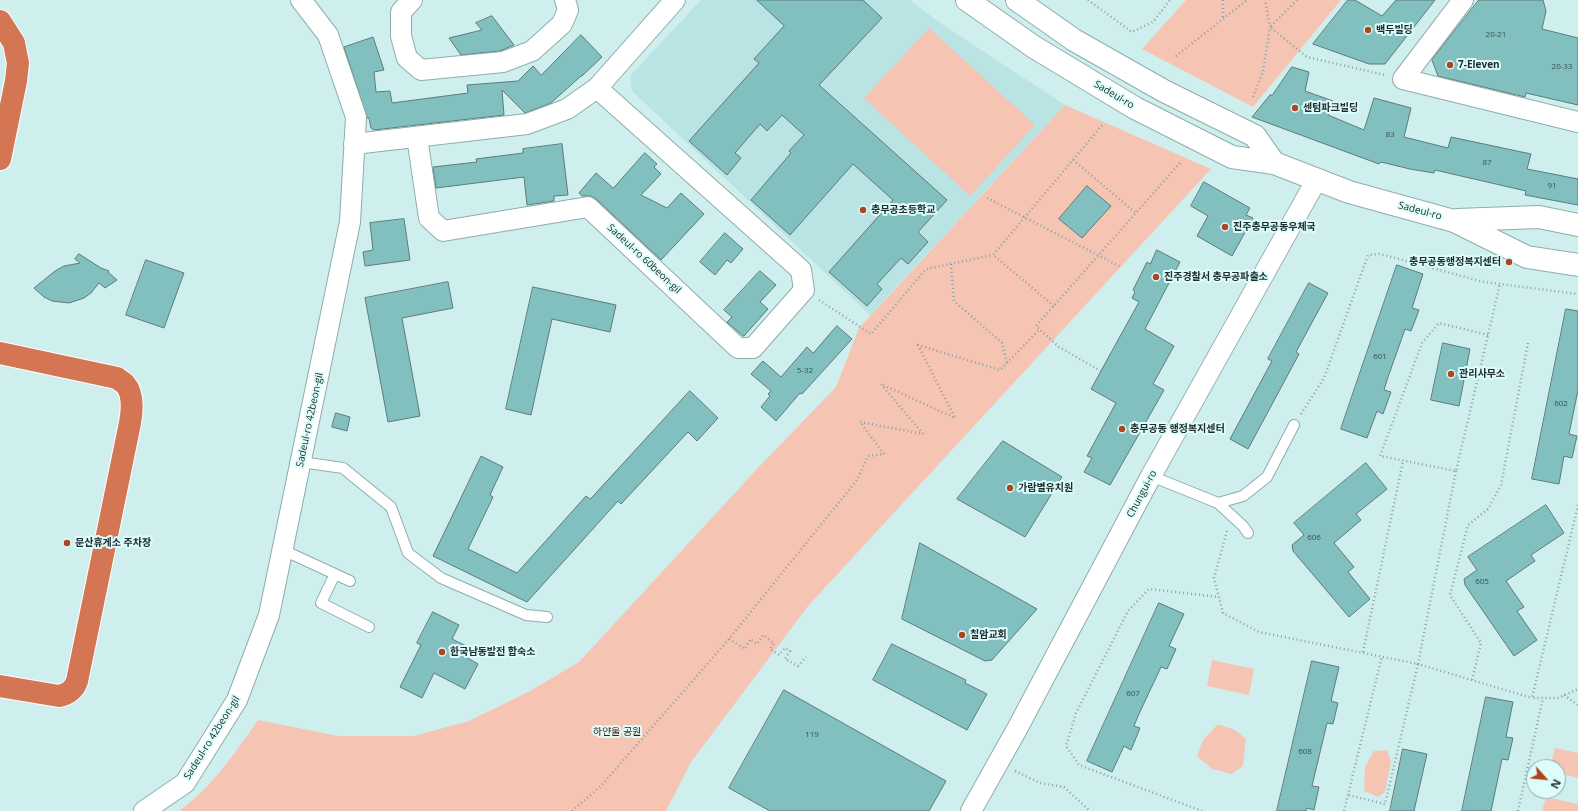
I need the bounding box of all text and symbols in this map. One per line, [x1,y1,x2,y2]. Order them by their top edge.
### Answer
place label: 백두빌딩 [1376,24,1413,36]
marker: 백두빌딩 [1363,25,1373,35]
house number: 20-21 [1486,30,1506,40]
place label: 7-Eleven [1458,59,1500,71]
marker: 7-Eleven [1445,60,1455,70]
house number: 20-33 [1552,62,1572,72]
street label: Sadeul-ro [1092,78,1136,112]
place label: 센텀파크빌딩 [1303,102,1358,114]
marker: 센텀파크빌딩 [1290,103,1300,113]
house number: 83 [1385,130,1395,140]
house number: 87 [1482,158,1492,168]
house number: 91 [1547,181,1557,191]
street label: Sadeul-ro [1397,199,1443,223]
place label: 충무공초등학교 [871,204,935,216]
marker: 충무공초등학교 [858,205,868,215]
place label: 진주충무공동우체국 [1233,221,1316,233]
street label: Sadeul-ro 60beon-gil [605,222,683,296]
marker: 진주충무공동우체국 [1220,222,1230,232]
place label: 충무공동행정복지센터 [1409,256,1501,268]
marker: 충무공동행정복지센터 [1504,257,1514,267]
place label: 진주경찰서 충무공파출소 [1164,271,1268,283]
marker: 진주경찰서 충무공파출소 [1151,272,1161,282]
house number: 601 [1373,352,1387,362]
house number: 5-32 [797,366,813,376]
place label: 관리사무소 [1459,368,1505,380]
marker: 관리사무소 [1446,369,1456,379]
street label: Sadeul-ro 42beon-gil [294,372,326,468]
house number: 602 [1554,399,1568,409]
place label: 충무공동 행정복지센터 [1130,423,1225,435]
marker: 충무공동 행정복지센터 [1117,424,1127,434]
street label: Chungui-ro [1124,468,1160,520]
place label: 가람별유치원 [1018,482,1073,494]
marker: 가람별유치원 [1005,483,1015,493]
house number: 606 [1307,533,1321,543]
place label: 문산휴게소 주차장 [75,537,151,549]
marker: 문산휴게소 주차장 [62,538,72,548]
house number: 605 [1475,577,1489,587]
place label: 칠암교회 [970,629,1007,641]
marker: 칠암교회 [957,630,967,640]
place label: 한국남동발전 합숙소 [450,646,535,658]
marker: 한국남동발전 합숙소 [437,647,447,657]
house number: 607 [1126,689,1140,699]
street label: Sadeul-ro 42beon-gil [181,694,243,782]
park label: 하얀울 공원 [593,726,641,738]
house number: 119 [805,730,819,740]
house number: 608 [1298,747,1312,757]
north arrow [1526,759,1566,799]
text: N [1548,777,1565,792]

